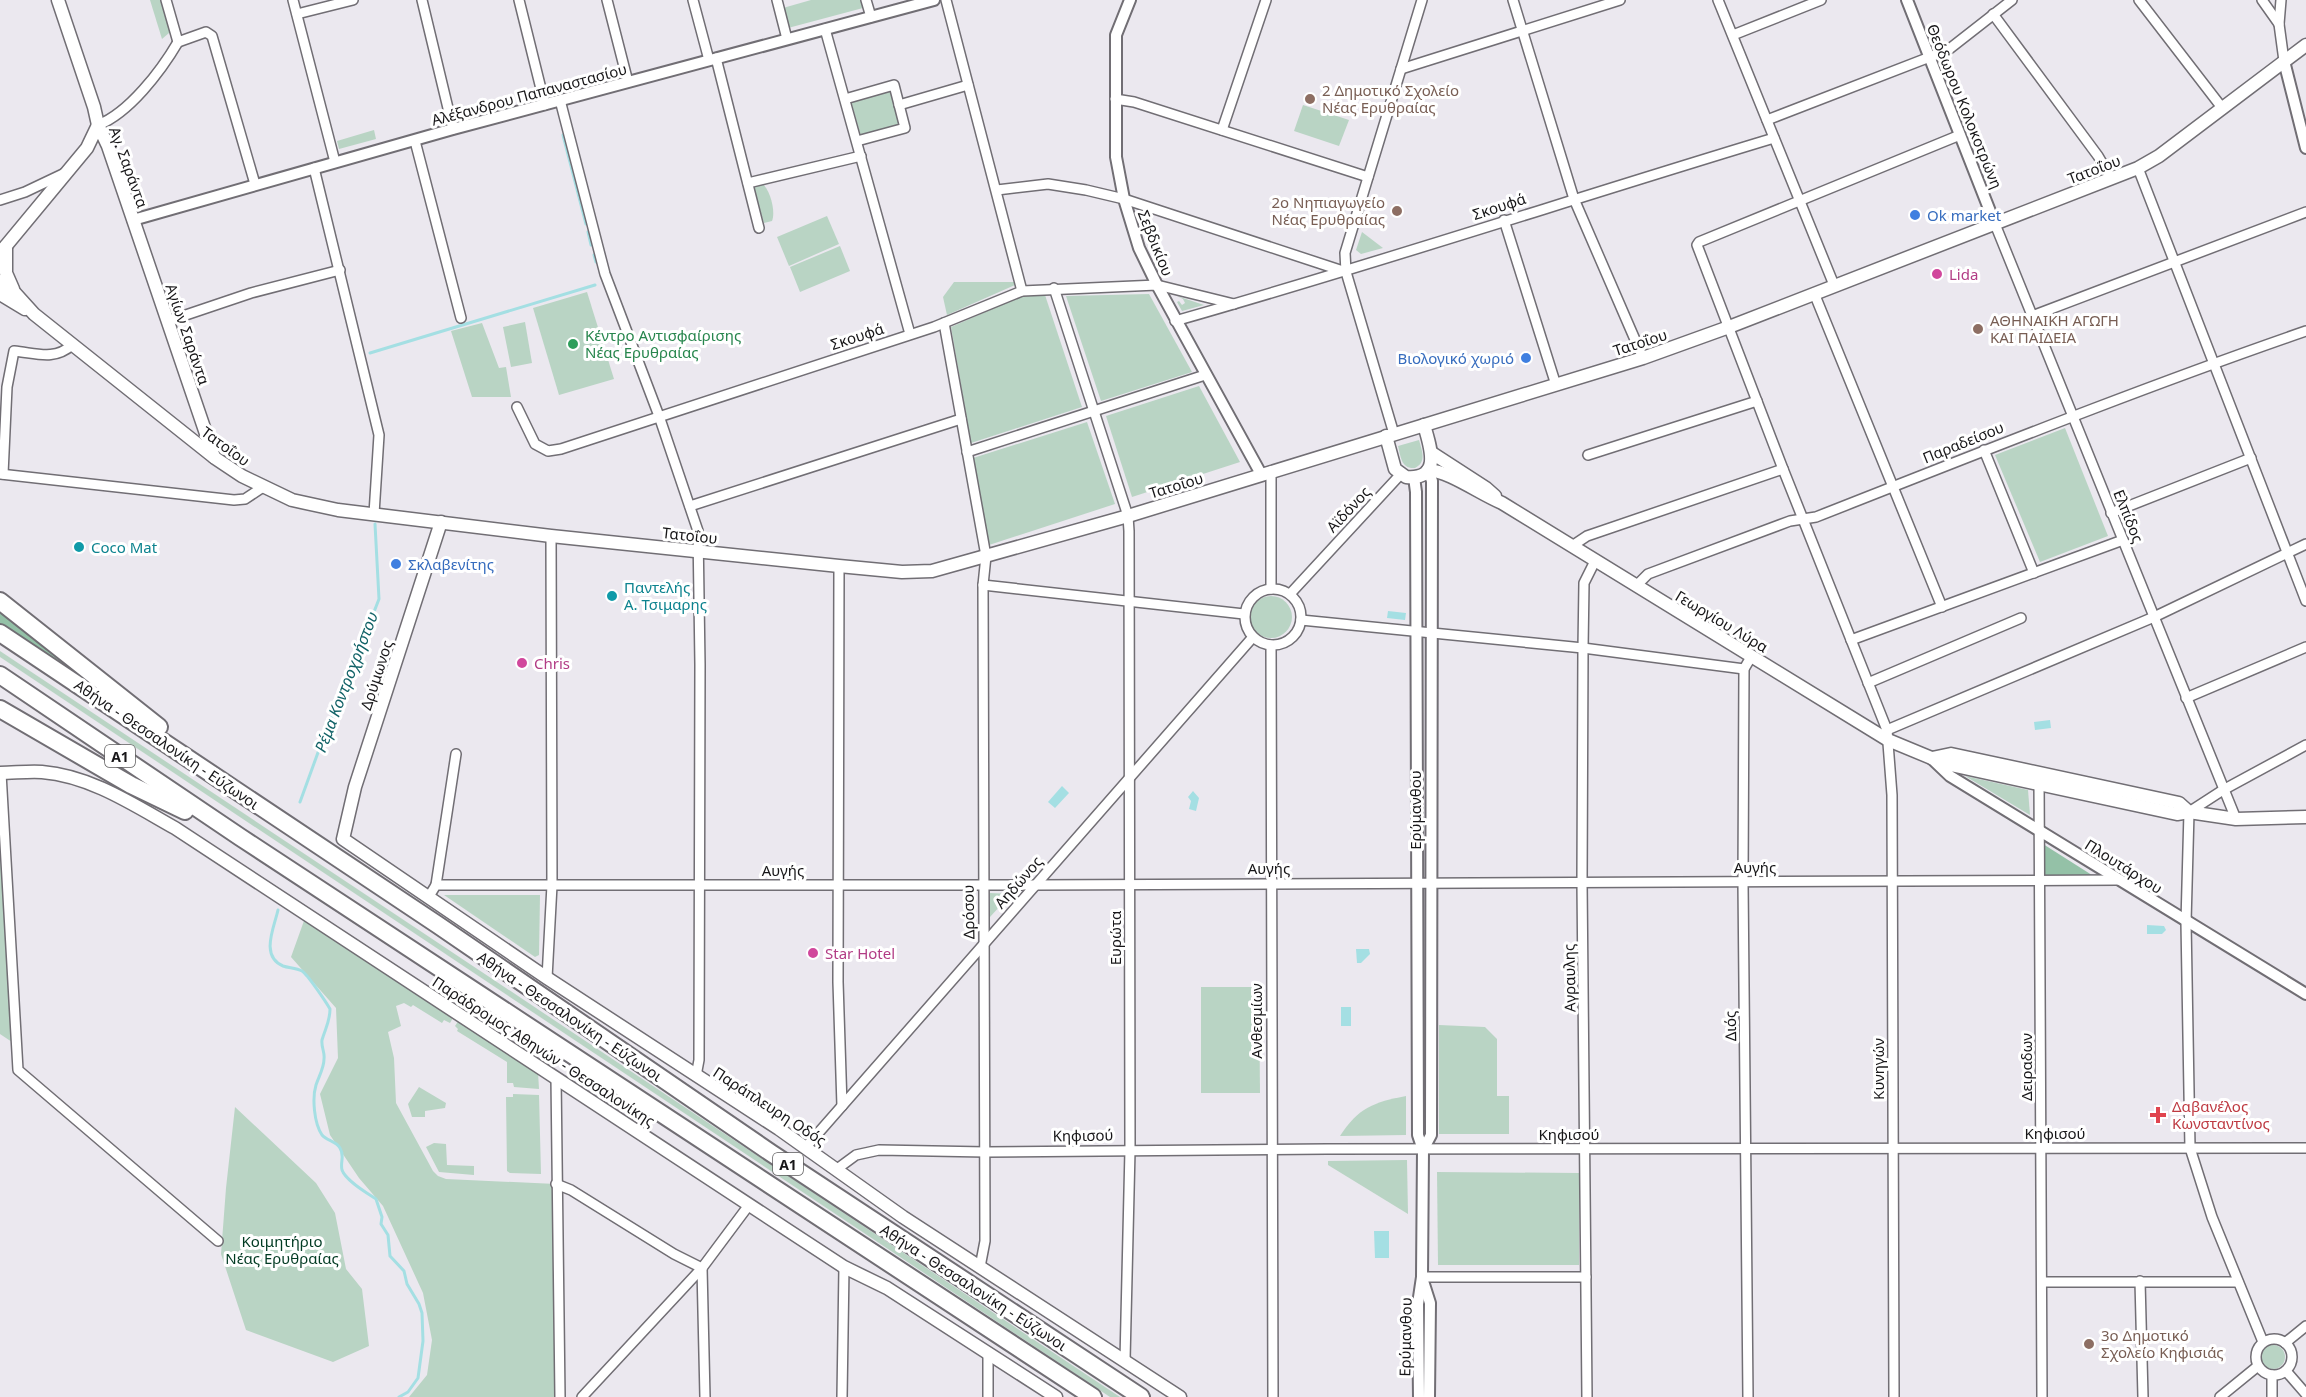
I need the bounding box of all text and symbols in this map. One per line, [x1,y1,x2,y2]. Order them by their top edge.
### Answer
street label: Θεόδωρου Κολοκοτρώνη [1923,21,2007,191]
street label: Αλέξανδρου Παπαναστασίου [429,58,629,130]
place label: 2 Δημοτικό Σχολείο Νέας Ερυθραίας [1322,80,1459,117]
marker: 2 Δημοτικό Σχολείο Νέας Ερυθραίας [1303,92,1317,106]
street label: Αγ. Σαράντα [105,124,153,211]
street label: Τατοΐου [2065,150,2123,188]
street label: Σκουφά [1470,188,1529,224]
place label: 2ο Νηπιαγωγείο Νέας Ερυθραίας [1272,192,1385,229]
marker: 2ο Νηπιαγωγείο Νέας Ερυθραίας [1390,204,1404,218]
place label: Ok market [1927,205,2002,225]
street label: Σεβδικίου [1134,207,1178,279]
marker: Ok market [1908,208,1922,222]
place label: Lida [1949,264,1978,284]
marker: Lida [1930,267,1944,281]
street label: Αγίων Σαράντα [161,281,215,388]
place label: ΑΘΗΝΑΙΚΗ ΑΓΩΓΗ ΚΑΙ ΠΑΙΔΕΙΑ [1990,310,2119,347]
street label: Σκουφά [828,318,887,354]
marker: ΑΘΗΝΑΙΚΗ ΑΓΩΓΗ ΚΑΙ ΠΑΙΔΕΙΑ [1971,322,1985,336]
street label: Τατοΐου [1611,324,1669,360]
place label: Κέντρο Αντισφαίρισης Νέας Ερυθραίας [585,325,741,362]
marker: Κέντρο Αντισφαίρισης Νέας Ερυθραίας [566,337,580,351]
place label: Βιολογικό χωριό [1397,348,1514,368]
marker: Βιολογικό χωριό [1519,351,1533,365]
street label: Παραδείσου [1919,417,2007,467]
street label: Τατοΐου [198,422,254,470]
street label: Τατοΐου [1147,467,1205,503]
street label: Αϊδόνος [1322,482,1374,536]
street label: Ελπίδος [2109,486,2149,546]
street label: Τατοΐου [661,522,719,548]
place label: Coco Mat [91,537,158,557]
marker: Coco Mat [72,540,86,554]
place label: Σκλαβενίτης [408,554,494,574]
marker: Σκλαβενίτης [389,557,403,571]
place label: Παντελής Α. Τσιμαρης [624,577,707,614]
street label: Γεωργίου Λύρα [1672,585,1773,657]
marker: Παντελής Α. Τσιμαρης [605,589,619,603]
water label: Ρέμα Κοντροχρήστου [309,609,383,755]
street label: Δρύμωνος [355,637,397,713]
place label: Chris [534,653,570,673]
marker: Chris [515,656,529,670]
street label: Αθήνα - Θεσσαλονίκη - Εύζωνοι [71,674,263,814]
road number: Α1 [105,745,135,767]
street label: Ερύμανθου [1405,770,1425,850]
street label: Πλουτάρχου [2081,834,2167,898]
street label: Αηδώνος [990,852,1046,912]
street label: Αυγής [1734,857,1776,877]
street label: Αυγής [1248,858,1290,878]
street label: Αυγής [762,860,804,880]
street label: Δρόσου [958,885,978,939]
street label: Ευρώτα [1105,910,1125,965]
place label: Star Hotel [825,943,895,963]
street label: Αγραυλης [1558,944,1580,1012]
street label: Αθήνα - Θεσσαλονίκη - Εύζωνοι [474,946,666,1086]
marker: Star Hotel [806,946,820,960]
street label: Παράδρομος Αθηνών - Θεσσαλονίκης [429,971,659,1131]
street label: Ανθεσμίων [1246,983,1266,1059]
street label: Διός [1720,1010,1740,1042]
street label: Δειραδων [2016,1033,2036,1101]
street label: Κυνηγών [1868,1038,1888,1100]
street label: Παράπλευρη Οδός [710,1062,830,1150]
place label: Δαβανέλος Κωνσταντίνος [2172,1096,2270,1133]
marker: Δαβανέλος Κωνσταντίνος [2149,1106,2167,1124]
street label: Κηφισού [2025,1123,2085,1143]
street label: Κηφισού [1052,1124,1114,1146]
street label: Κηφισού [1539,1124,1599,1144]
road number: Α1 [773,1153,803,1175]
street label: Αθήνα - Θεσσαλονίκη - Εύζωνοι [877,1219,1071,1355]
park label: Κοιμητήριο Νέας Ερυθραίας [225,1231,339,1268]
street label: Ερύμανθου [1394,1297,1416,1377]
place label: 3ο Δημοτικό Σχολείο Κηφισιάς [2101,1325,2224,1362]
marker: 3ο Δημοτικό Σχολείο Κηφισιάς [2082,1337,2096,1351]

